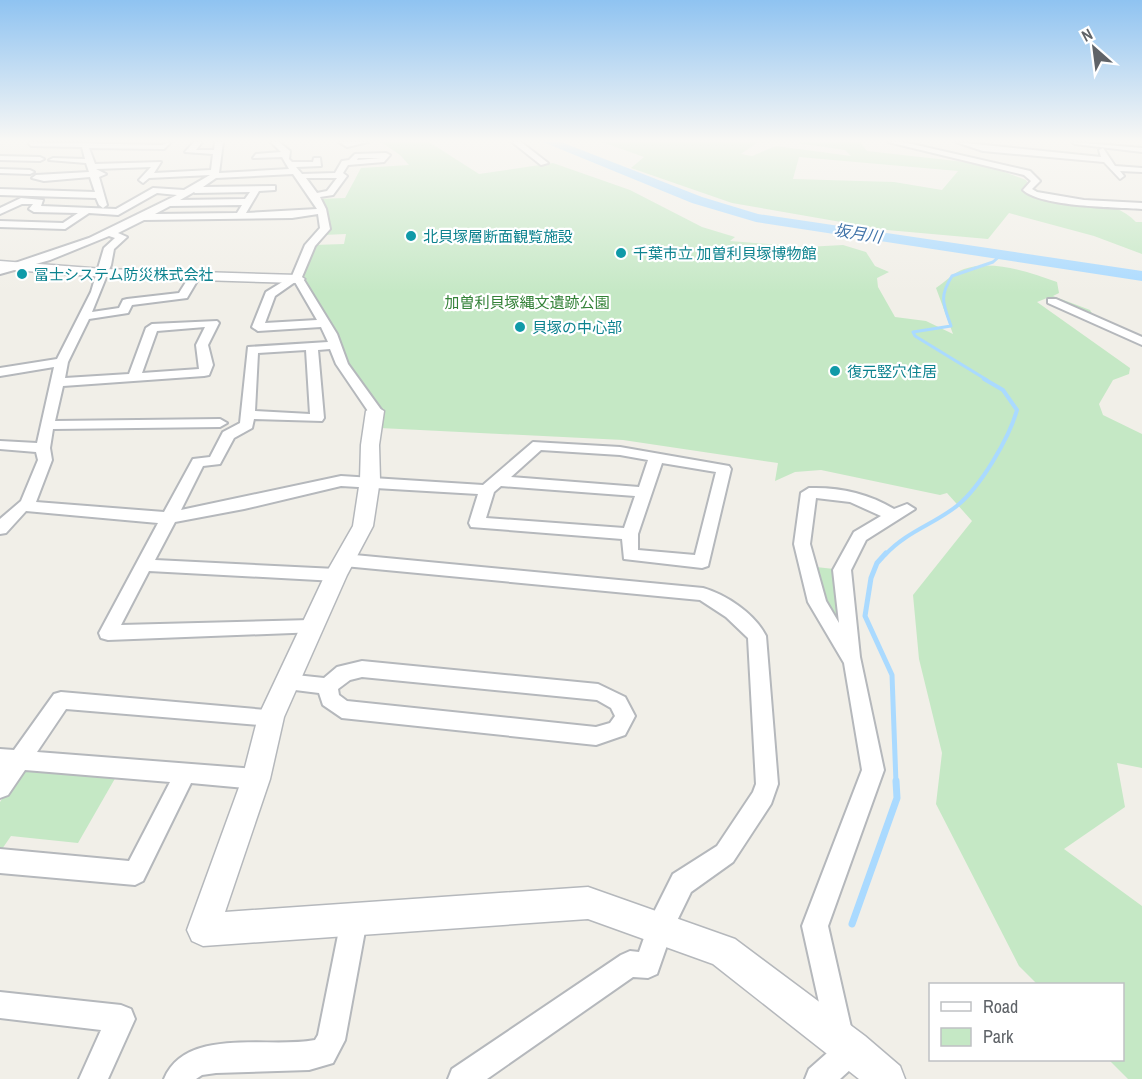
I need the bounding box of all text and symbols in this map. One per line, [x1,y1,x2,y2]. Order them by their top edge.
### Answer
north arrow [1064,18,1124,78]
text: N [1078,23,1096,47]
water label: 坂月川 [833,218,885,248]
place label: 北貝塚層断面観覧施設 [423,226,573,247]
marker: 北貝塚層断面観覧施設 [404,229,418,243]
place label: 千葉市立 加曽利貝塚博物館 [633,243,816,264]
marker: 千葉市立 加曽利貝塚博物館 [614,246,628,260]
place label: 冨士システム防災株式会社 [34,264,214,285]
marker: 冨士システム防災株式会社 [15,267,29,281]
park label: 加曽利貝塚縄文遺跡公園 [444,292,610,313]
place label: 貝塚の中心部 [532,317,622,338]
marker: 貝塚の中心部 [513,320,527,334]
place label: 復元竪穴住居 [847,361,937,382]
marker: 復元竪穴住居 [828,364,842,378]
legend [929,983,1124,1061]
text: Road [983,994,1018,1019]
text: Park [983,1024,1014,1049]

